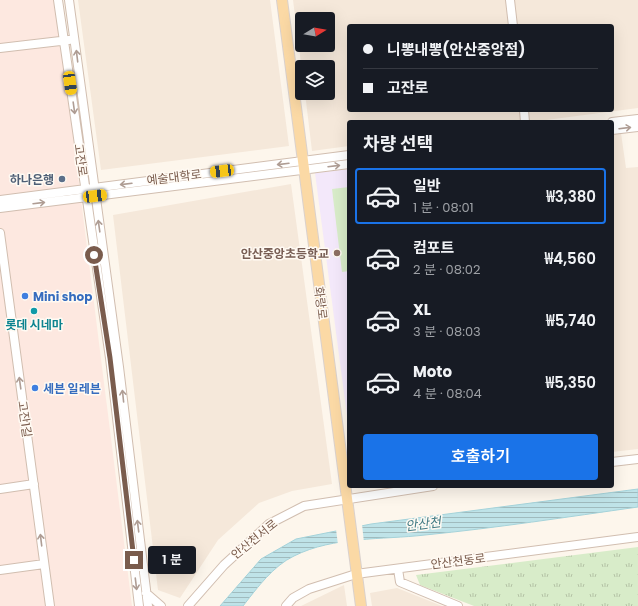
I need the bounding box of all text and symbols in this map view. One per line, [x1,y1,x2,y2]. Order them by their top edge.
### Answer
north arrow [295,12,335,52]
map controls [295,12,335,100]
text: 니뽕내뽕(안산중앙점) [387,39,526,60]
one-way arrow [73,50,81,63]
button: layers [295,60,335,100]
car [62,70,78,96]
text: 고잔로 [387,77,428,98]
one-way arrow [70,101,78,114]
one-way arrow [618,124,631,132]
text: 차량 선택 [363,131,433,156]
street label: 고잔로 [70,142,92,178]
one-way arrow [276,160,289,168]
one-way arrow [327,162,340,170]
car [209,164,235,178]
street label: 예술대학로 [146,165,202,189]
place label: 하나은행 [10,171,54,188]
marker: 하나은행 [57,174,67,184]
text: 일반 [413,175,441,196]
icon: car [365,178,401,214]
one-way arrow [120,180,133,187]
text: ₩3,380 [546,186,596,207]
car [82,189,108,203]
text: 1 분 · 08:01 [413,198,474,217]
one-way arrow [32,199,45,207]
one-way arrow [95,220,103,233]
text: 컴포트 [413,237,454,258]
icon: car [365,240,401,276]
place label: 안산중앙초등학교 [241,245,329,262]
route start [85,246,103,264]
marker: 안산중앙초등학교 [332,248,342,258]
text: ₩4,560 [545,248,596,269]
text: 2 분 · 08:02 [413,260,480,279]
street label: 화랑로 [311,286,331,320]
place label: Mini shop [33,288,92,305]
marker: Mini shop [20,291,30,301]
text: XL [413,299,431,320]
icon: car [365,302,401,338]
marker: 롯데 시네마 [29,306,39,316]
text: ₩5,740 [546,310,596,331]
place label: 롯데 시네마 [5,316,63,333]
text: 3 분 · 08:03 [413,322,481,341]
text: Moto [413,361,452,382]
icon: car [365,364,401,400]
text: ₩5,350 [545,372,596,393]
one-way arrow [16,377,24,390]
place label: 세븐 일레븐 [43,380,101,397]
marker: 세븐 일레븐 [30,383,40,393]
text: 4 분 · 08:04 [413,384,482,403]
one-way arrow [119,390,126,403]
street label: 고잔1길 [14,400,36,438]
button: 호출하기 [363,434,598,480]
water label: 안산천 [404,512,443,536]
street label: 안산천서로 [227,515,281,563]
one-way arrow [134,520,142,533]
one-way arrow [37,534,45,547]
callout: 1 분 [148,546,196,574]
street label: 안산천동로 [430,549,486,573]
text: 1 분 [162,550,182,569]
route end [125,551,143,569]
one-way arrow [133,577,140,590]

